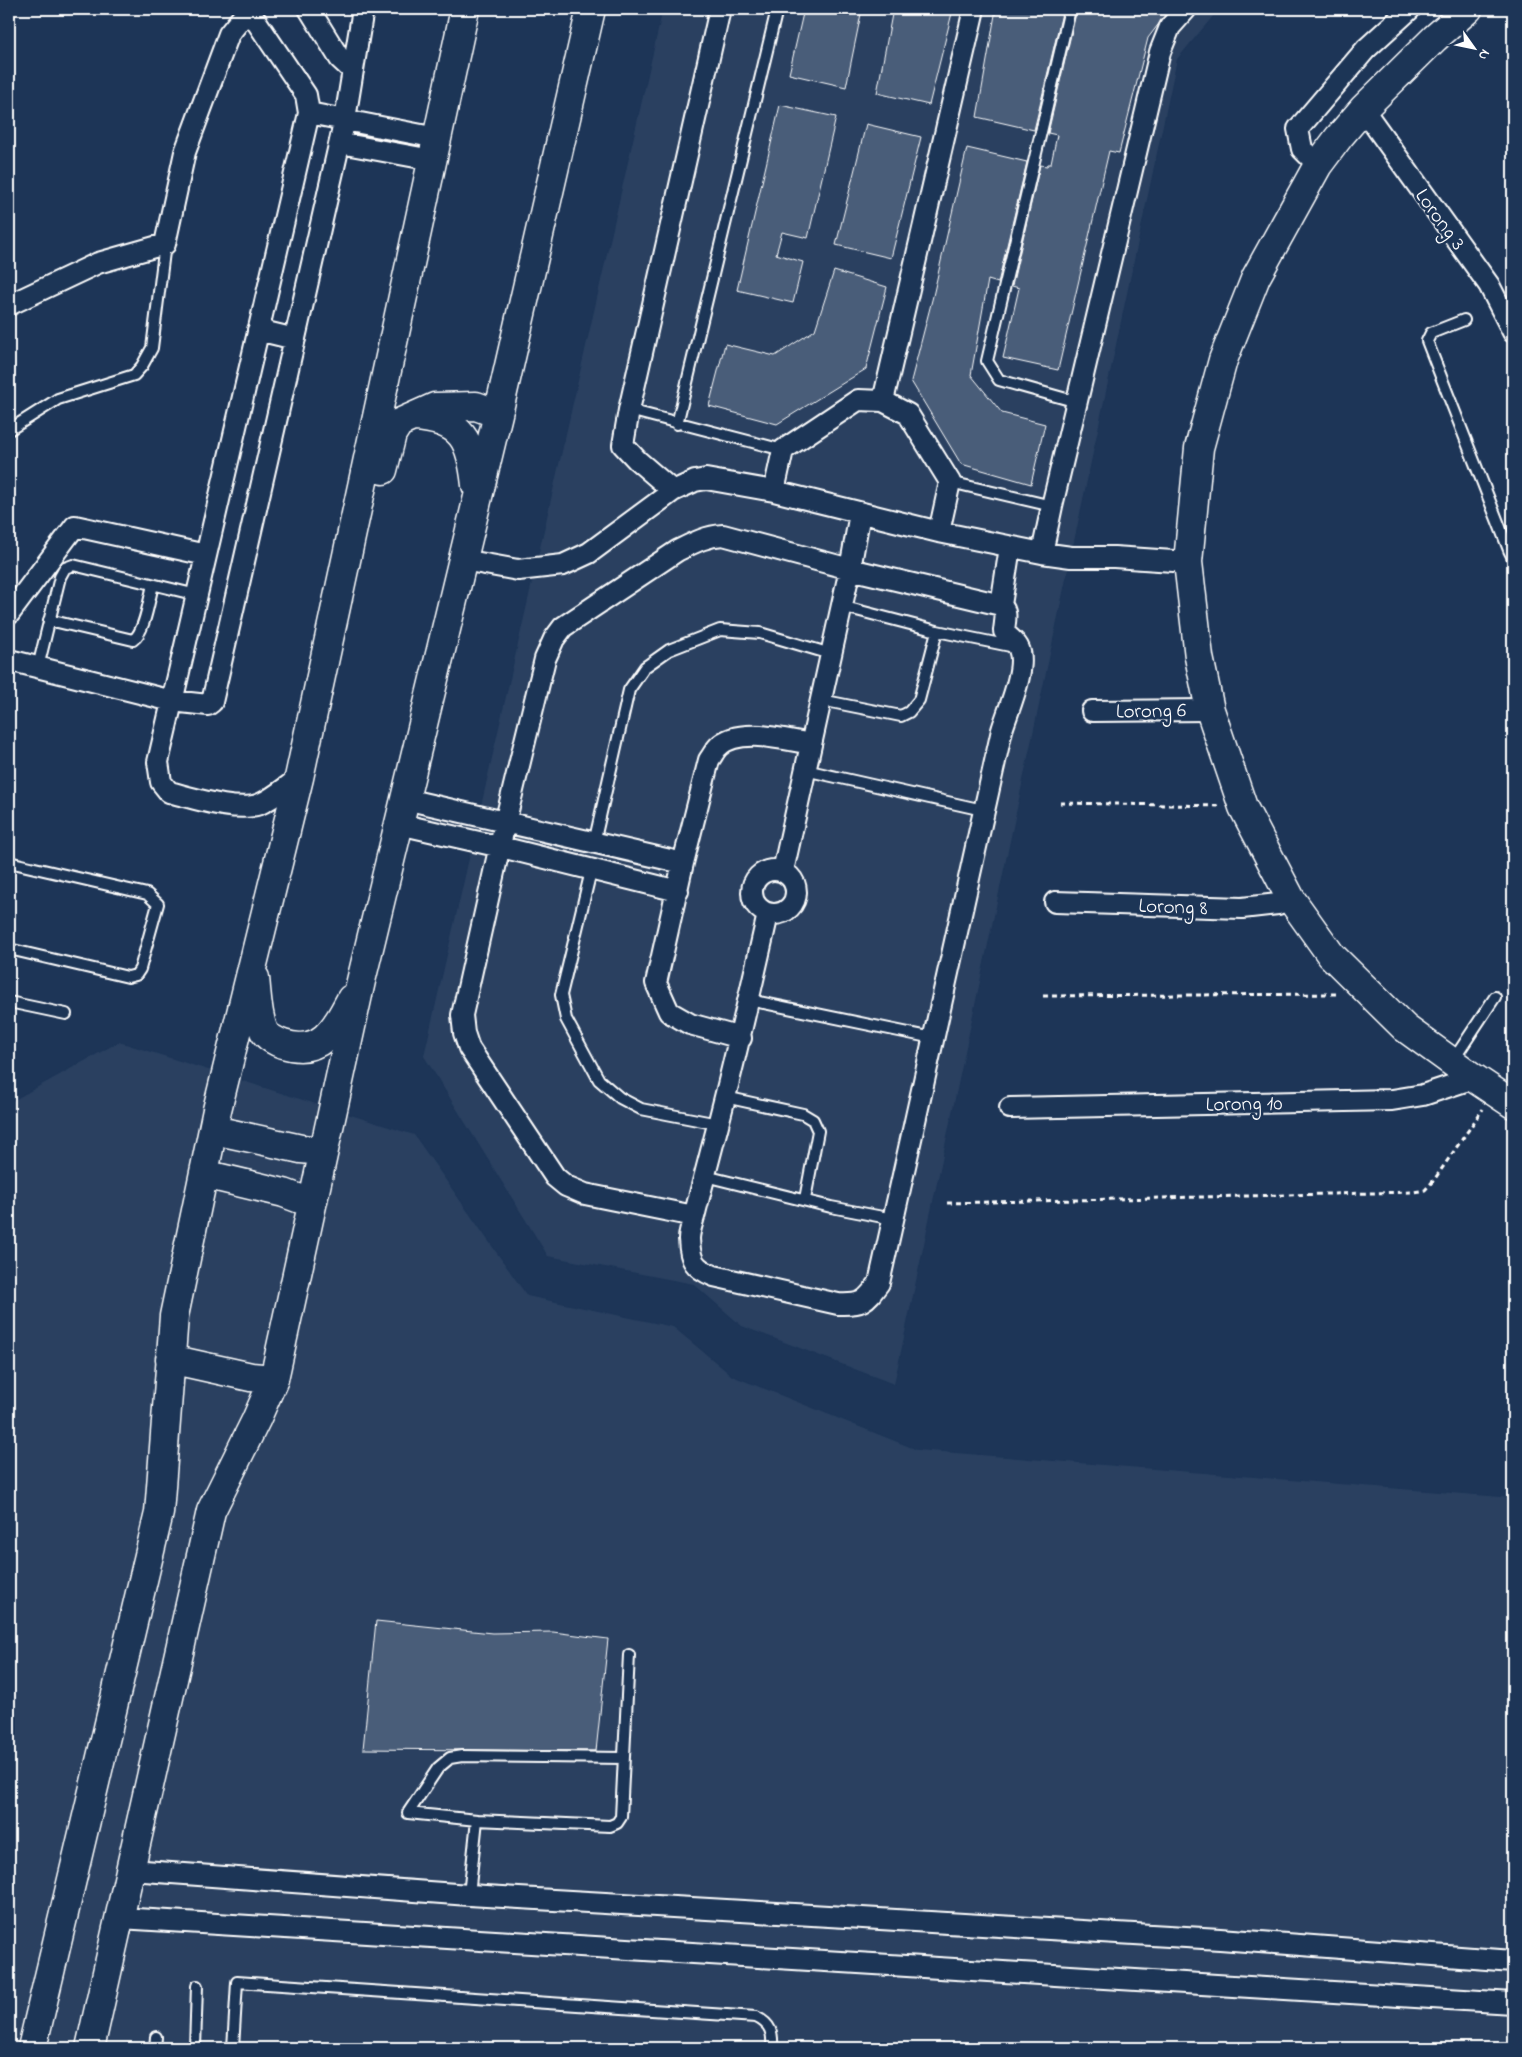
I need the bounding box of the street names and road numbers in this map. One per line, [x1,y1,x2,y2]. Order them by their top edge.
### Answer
street label: Lorong 3 [1405,183,1472,258]
street label: Lorong 6 [1116,696,1187,730]
street label: Lorong 8 [1138,892,1208,926]
street label: Lorong 10 [1205,1089,1283,1123]

